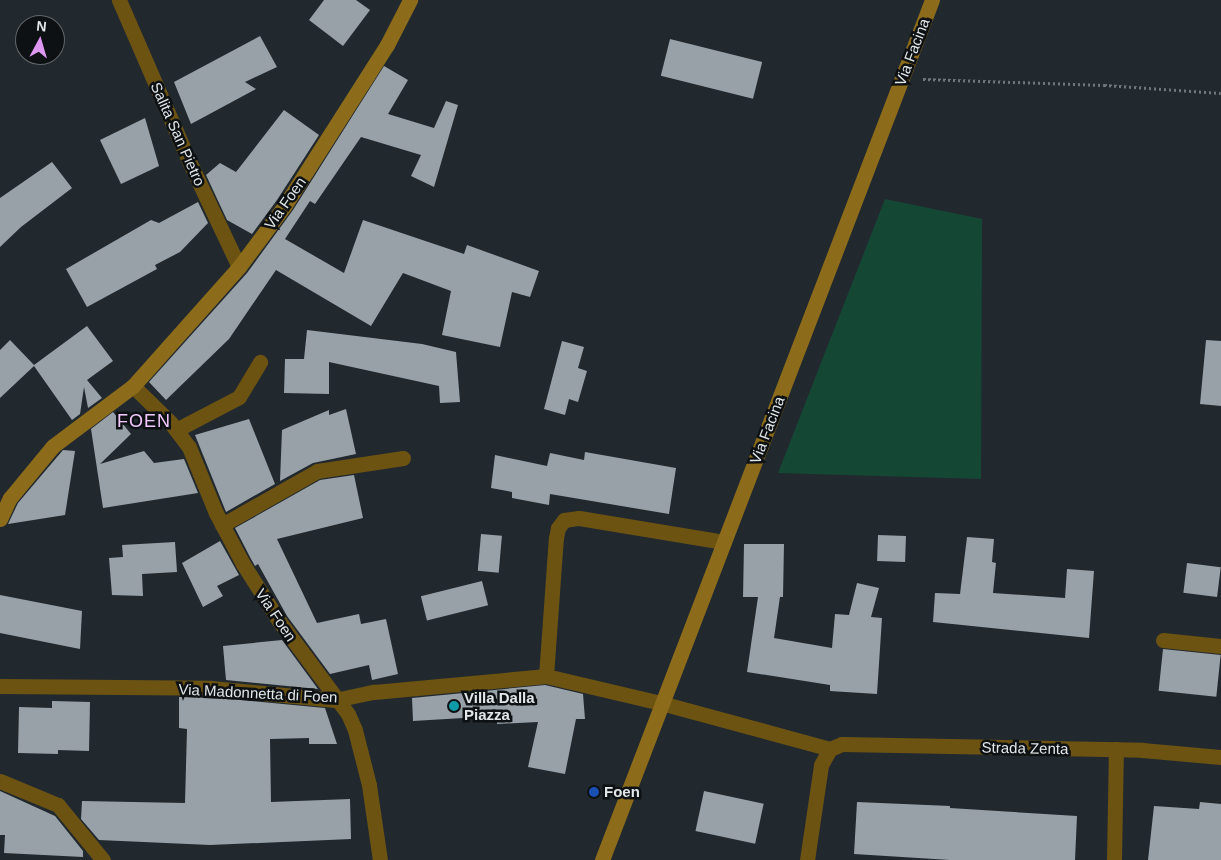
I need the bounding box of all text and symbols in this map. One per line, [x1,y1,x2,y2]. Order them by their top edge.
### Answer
north arrow [15,15,65,65]
street label: Via Facina [891,16,933,88]
text: N [36,18,47,35]
street label: Salita San Pietro [147,79,209,189]
street label: Via Foen [260,173,310,233]
street label: Via Facina [746,394,788,466]
district label: FOEN [116,410,172,432]
street label: Via Foen [252,585,300,645]
street label: Via Madonnetta di Foen [178,680,338,706]
place label: Villa Dalla Piazza [464,688,535,723]
marker: Villa Dalla Piazza [448,700,460,712]
street label: Strada Zenta [981,738,1069,758]
place label: Foen [604,783,640,801]
marker: Foen [588,786,600,798]

